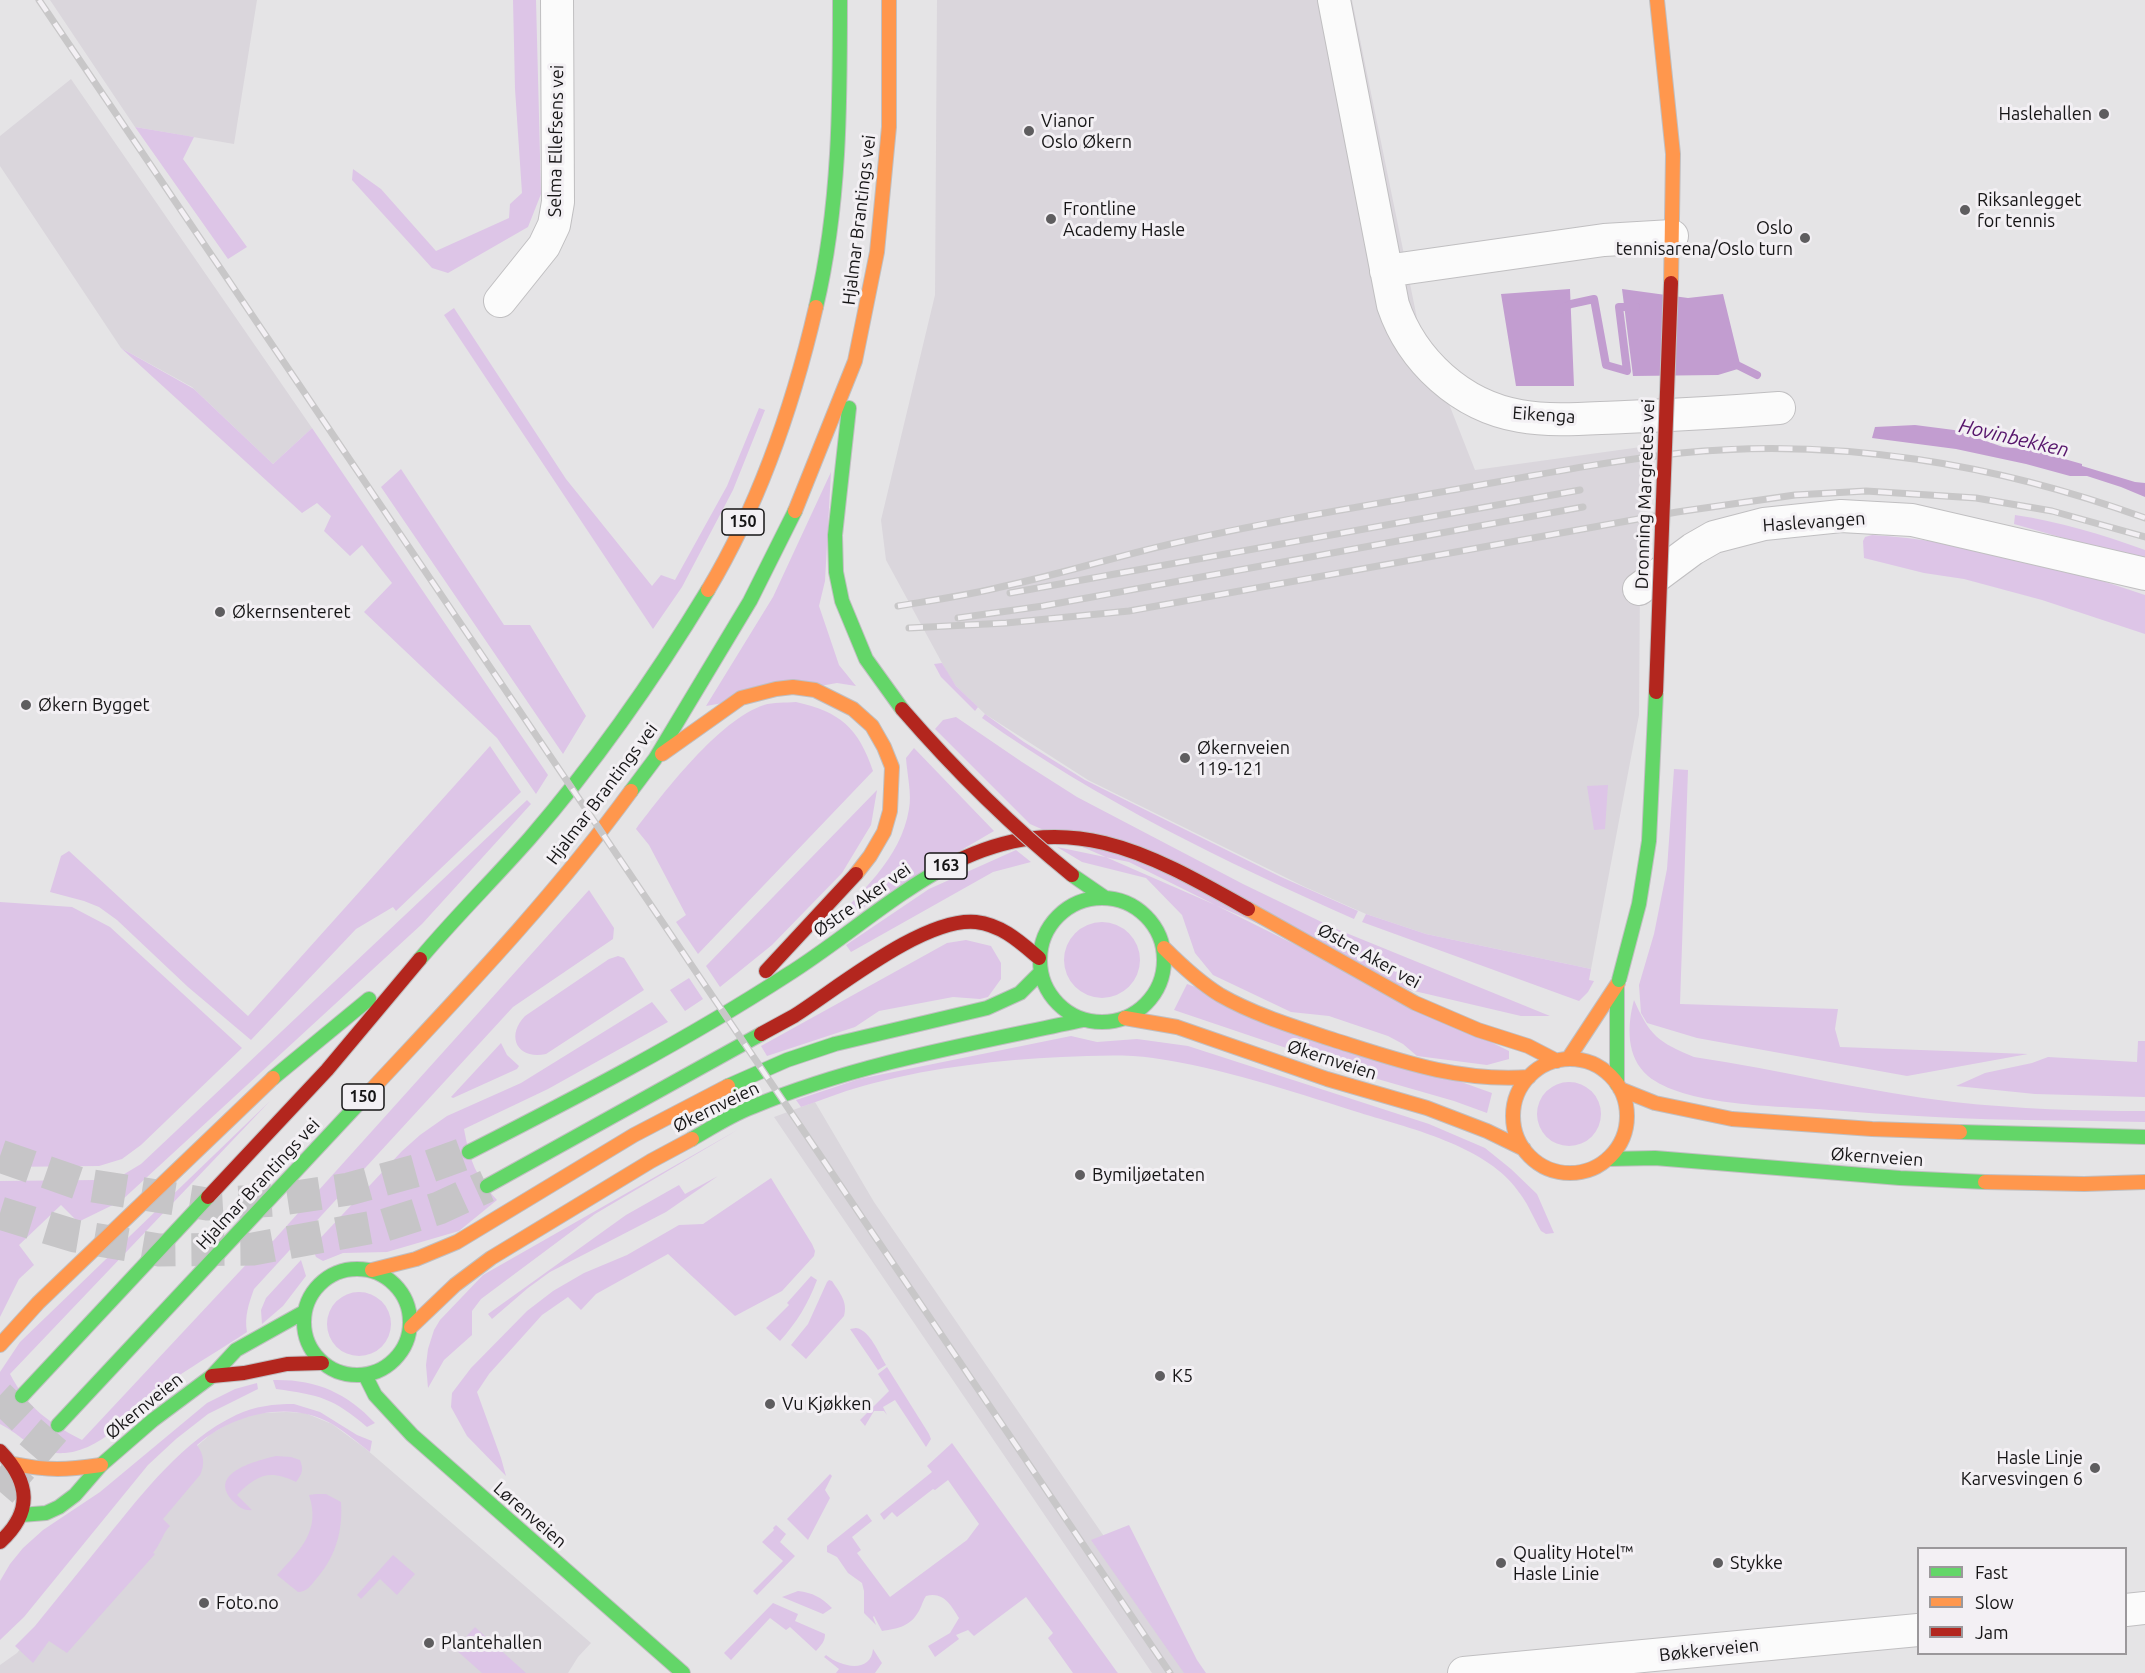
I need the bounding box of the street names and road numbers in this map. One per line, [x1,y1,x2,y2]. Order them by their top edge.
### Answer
street label: Selma Ellefsens vei [544,65,568,217]
street label: Hjalmar Brantings vei [838,134,880,306]
street label: Dronning Margretes vei [1631,398,1659,590]
street label: Eikenga [1512,402,1576,428]
street label: Haslevangen [1762,508,1866,536]
road number: 150 [722,509,764,535]
street label: Hjalmar Brantings vei [542,719,662,869]
road number: 163 [925,853,967,879]
street label: Østre Aker vei [809,858,915,942]
street label: Østre Aker vei [1314,919,1424,993]
street label: Økernveien [1284,1035,1380,1085]
street label: Økernveien [669,1077,763,1137]
road number: 150 [342,1084,384,1110]
street label: Hjalmar Brantings vei [192,1114,324,1254]
street label: Økernveien [1830,1143,1924,1171]
street label: Økernveien [101,1368,187,1444]
street label: Lørenveien [489,1477,571,1553]
street label: Bøkkerveien [1658,1634,1760,1666]

